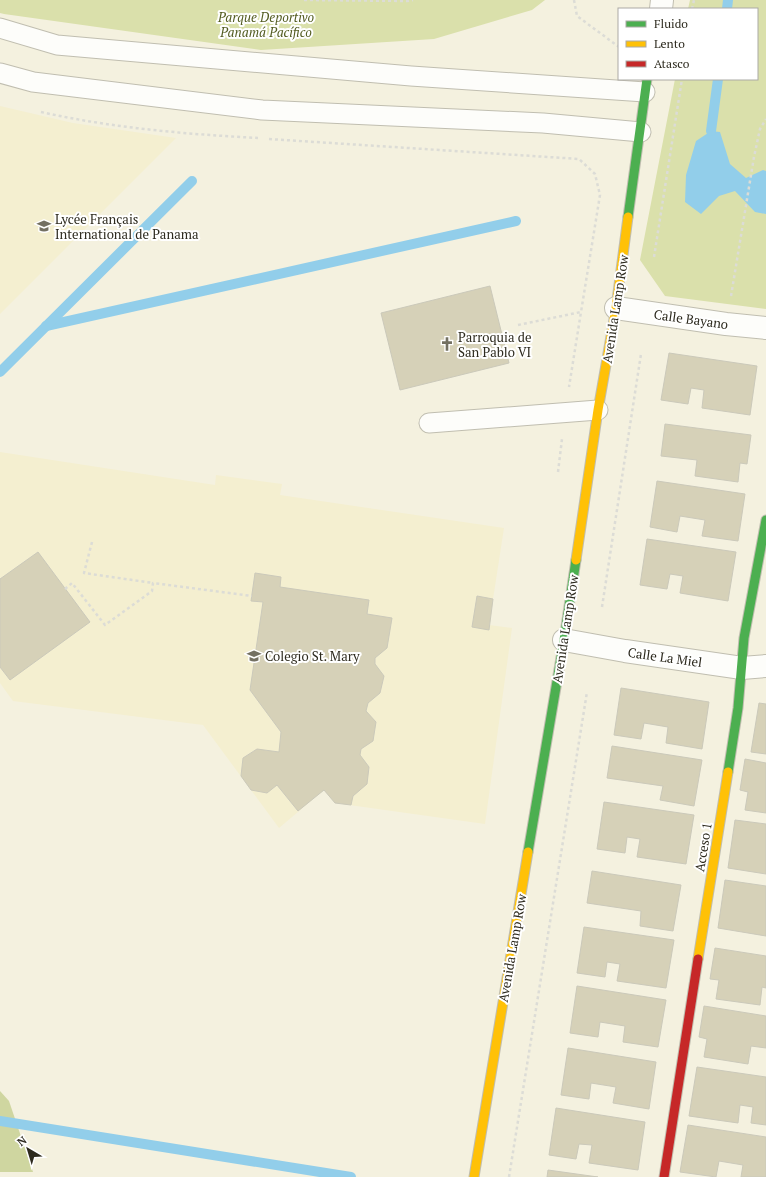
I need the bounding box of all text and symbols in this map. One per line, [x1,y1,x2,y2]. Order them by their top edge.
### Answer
park label: Parque Deportivo Panamá Pacífico [217,8,314,41]
legend [618,8,758,80]
text: Fluido [654,16,688,31]
text: Lento [654,36,685,51]
text: Atasco [654,56,690,71]
place label: Lycée Français International de Panama [55,210,199,243]
school or university icon: Lycée Français International de Panama [36,218,52,234]
street label: Avenida Lamp Row [598,253,633,364]
street label: Calle Bayano [653,305,729,333]
place label: Parroquia de San Pablo VI [458,328,531,361]
church icon: Parroquia de San Pablo VI [439,336,455,352]
street label: Avenida Lamp Row [548,573,583,684]
street label: Calle La Miel [627,643,703,671]
place label: Colegio St. Mary [265,647,360,665]
school or university icon: Colegio St. Mary [246,648,262,664]
street label: Acceso 1 [690,821,716,873]
street label: Avenida Lamp Row [494,892,530,1003]
north arrow [8,1129,48,1169]
text: N [14,1133,30,1149]

